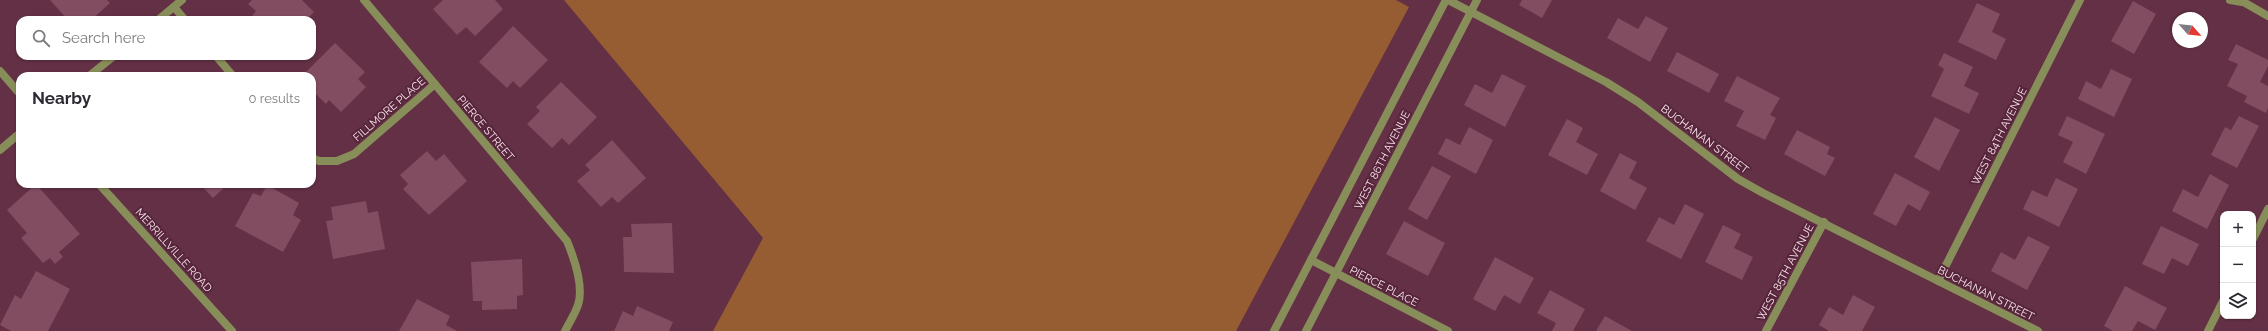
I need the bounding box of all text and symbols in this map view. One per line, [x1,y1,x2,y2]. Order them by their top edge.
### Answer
north arrow [2172,12,2208,48]
search box [16,16,316,60]
icon: search [30,27,52,49]
text: Search here [62,29,145,47]
street label: FILLMORE PLACE [351,74,428,144]
street label: WEST 84TH AVENUE [1969,85,2030,187]
text: Nearby [32,88,91,108]
text: 0 results [249,91,300,106]
street label: PIERCE STREET [455,93,517,164]
street label: BUCHANAN STREET [1658,102,1751,177]
street label: WEST 86TH AVENUE [1352,109,1413,212]
street label: MERRILLVILLE ROAD [133,206,215,295]
map controls [2220,211,2256,319]
button: + [2220,211,2256,247]
street label: WEST 85TH AVENUE [1754,221,1817,323]
button: − [2220,247,2256,283]
street label: BUCHANAN STREET [1935,263,2036,324]
street label: PIERCE PLACE [1347,264,1420,309]
button: layers [2220,283,2256,319]

